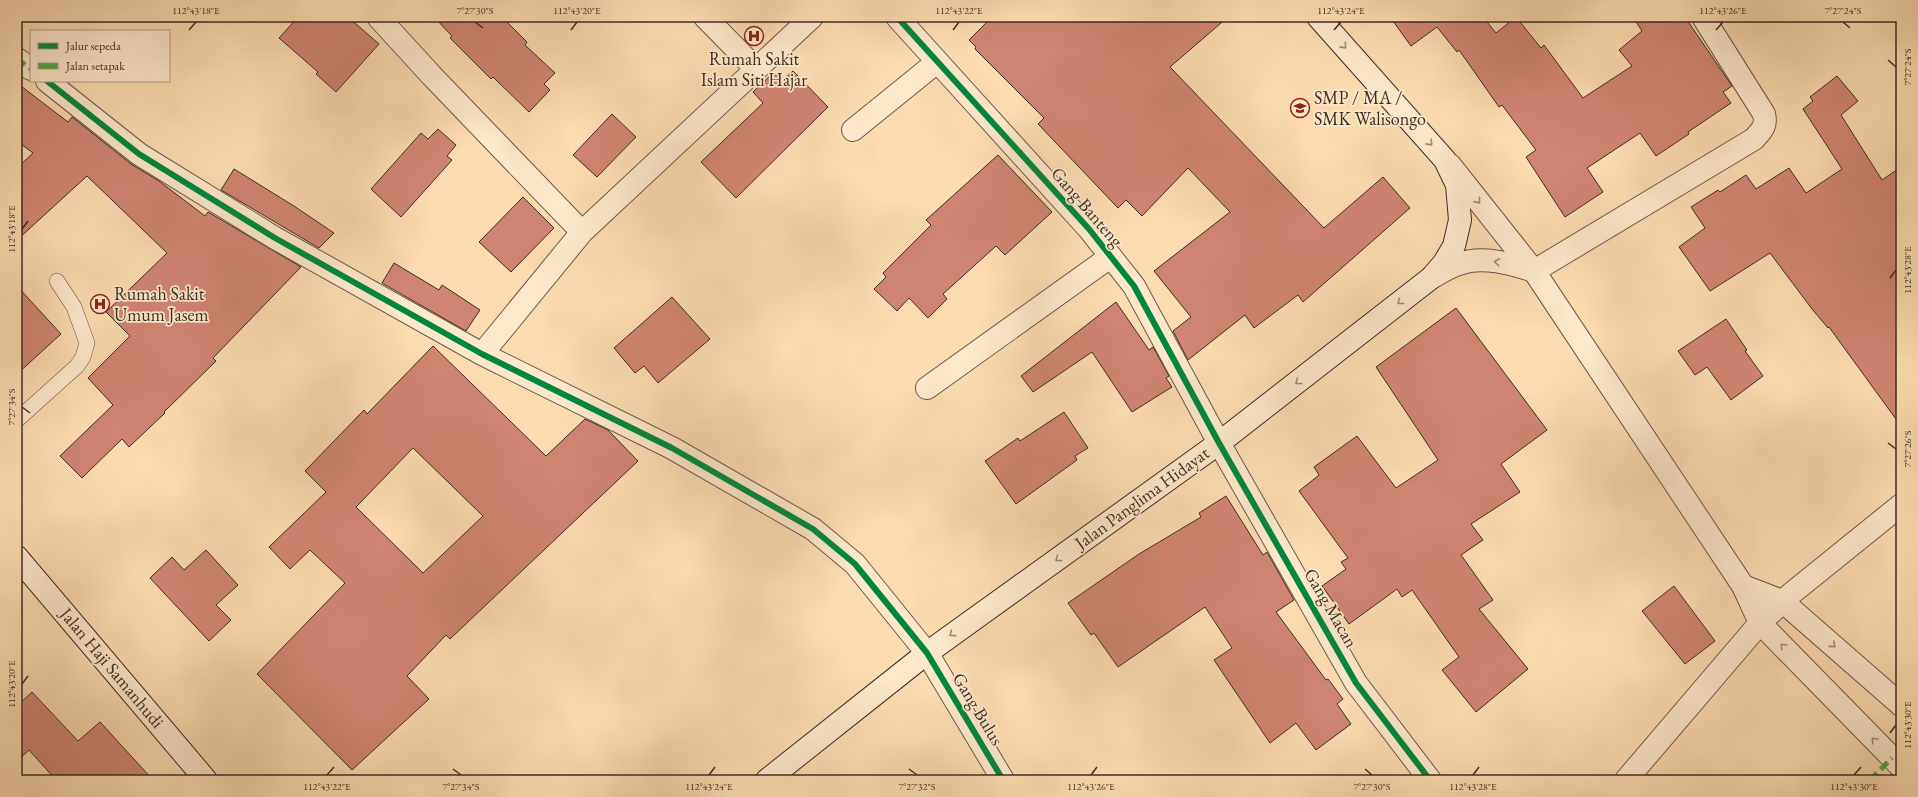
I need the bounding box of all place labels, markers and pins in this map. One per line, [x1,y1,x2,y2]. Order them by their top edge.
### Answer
hospital icon: Rumah Sakit Islam Siti Hajar [743,25,765,47]
place label: Rumah Sakit Islam Siti Hajar [701,47,807,91]
place label: SMP / MA / SMK Walisongo [1314,86,1426,130]
school or university icon: SMP / MA / SMK Walisongo [1289,97,1311,119]
place label: Rumah Sakit Umum Jasem [114,282,209,326]
hospital icon: Rumah Sakit Umum Jasem [89,293,111,315]

